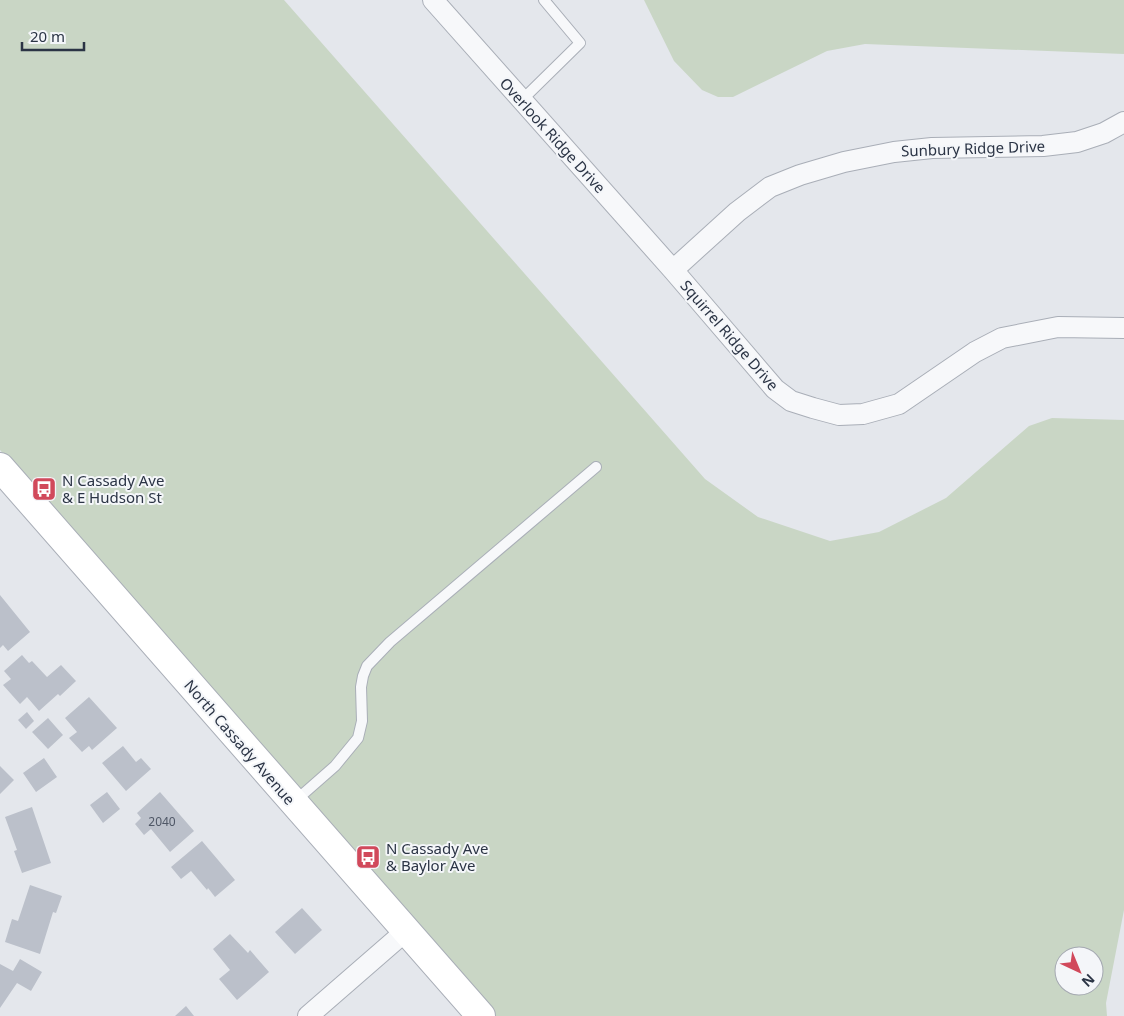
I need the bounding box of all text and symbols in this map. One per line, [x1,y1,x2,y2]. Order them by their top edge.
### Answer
scale bar [22,20,85,52]
text: 20 m [30,26,65,46]
street label: Overlook Ridge Drive [496,73,610,197]
street label: Sunbury Ridge Drive [901,135,1045,161]
street label: Squirrel Ridge Drive [677,276,783,394]
place label: N Cassady Ave & E Hudson St [62,470,164,507]
bus stop icon: N Cassady Ave & E Hudson St [31,476,57,502]
street label: North Cassady Avenue [180,675,300,809]
house number: 2040 [148,813,176,830]
place label: N Cassady Ave & Baylor Ave [386,838,488,875]
bus stop icon: N Cassady Ave & Baylor Ave [355,844,381,870]
north arrow [1054,946,1104,996]
text: N [1078,970,1099,992]

